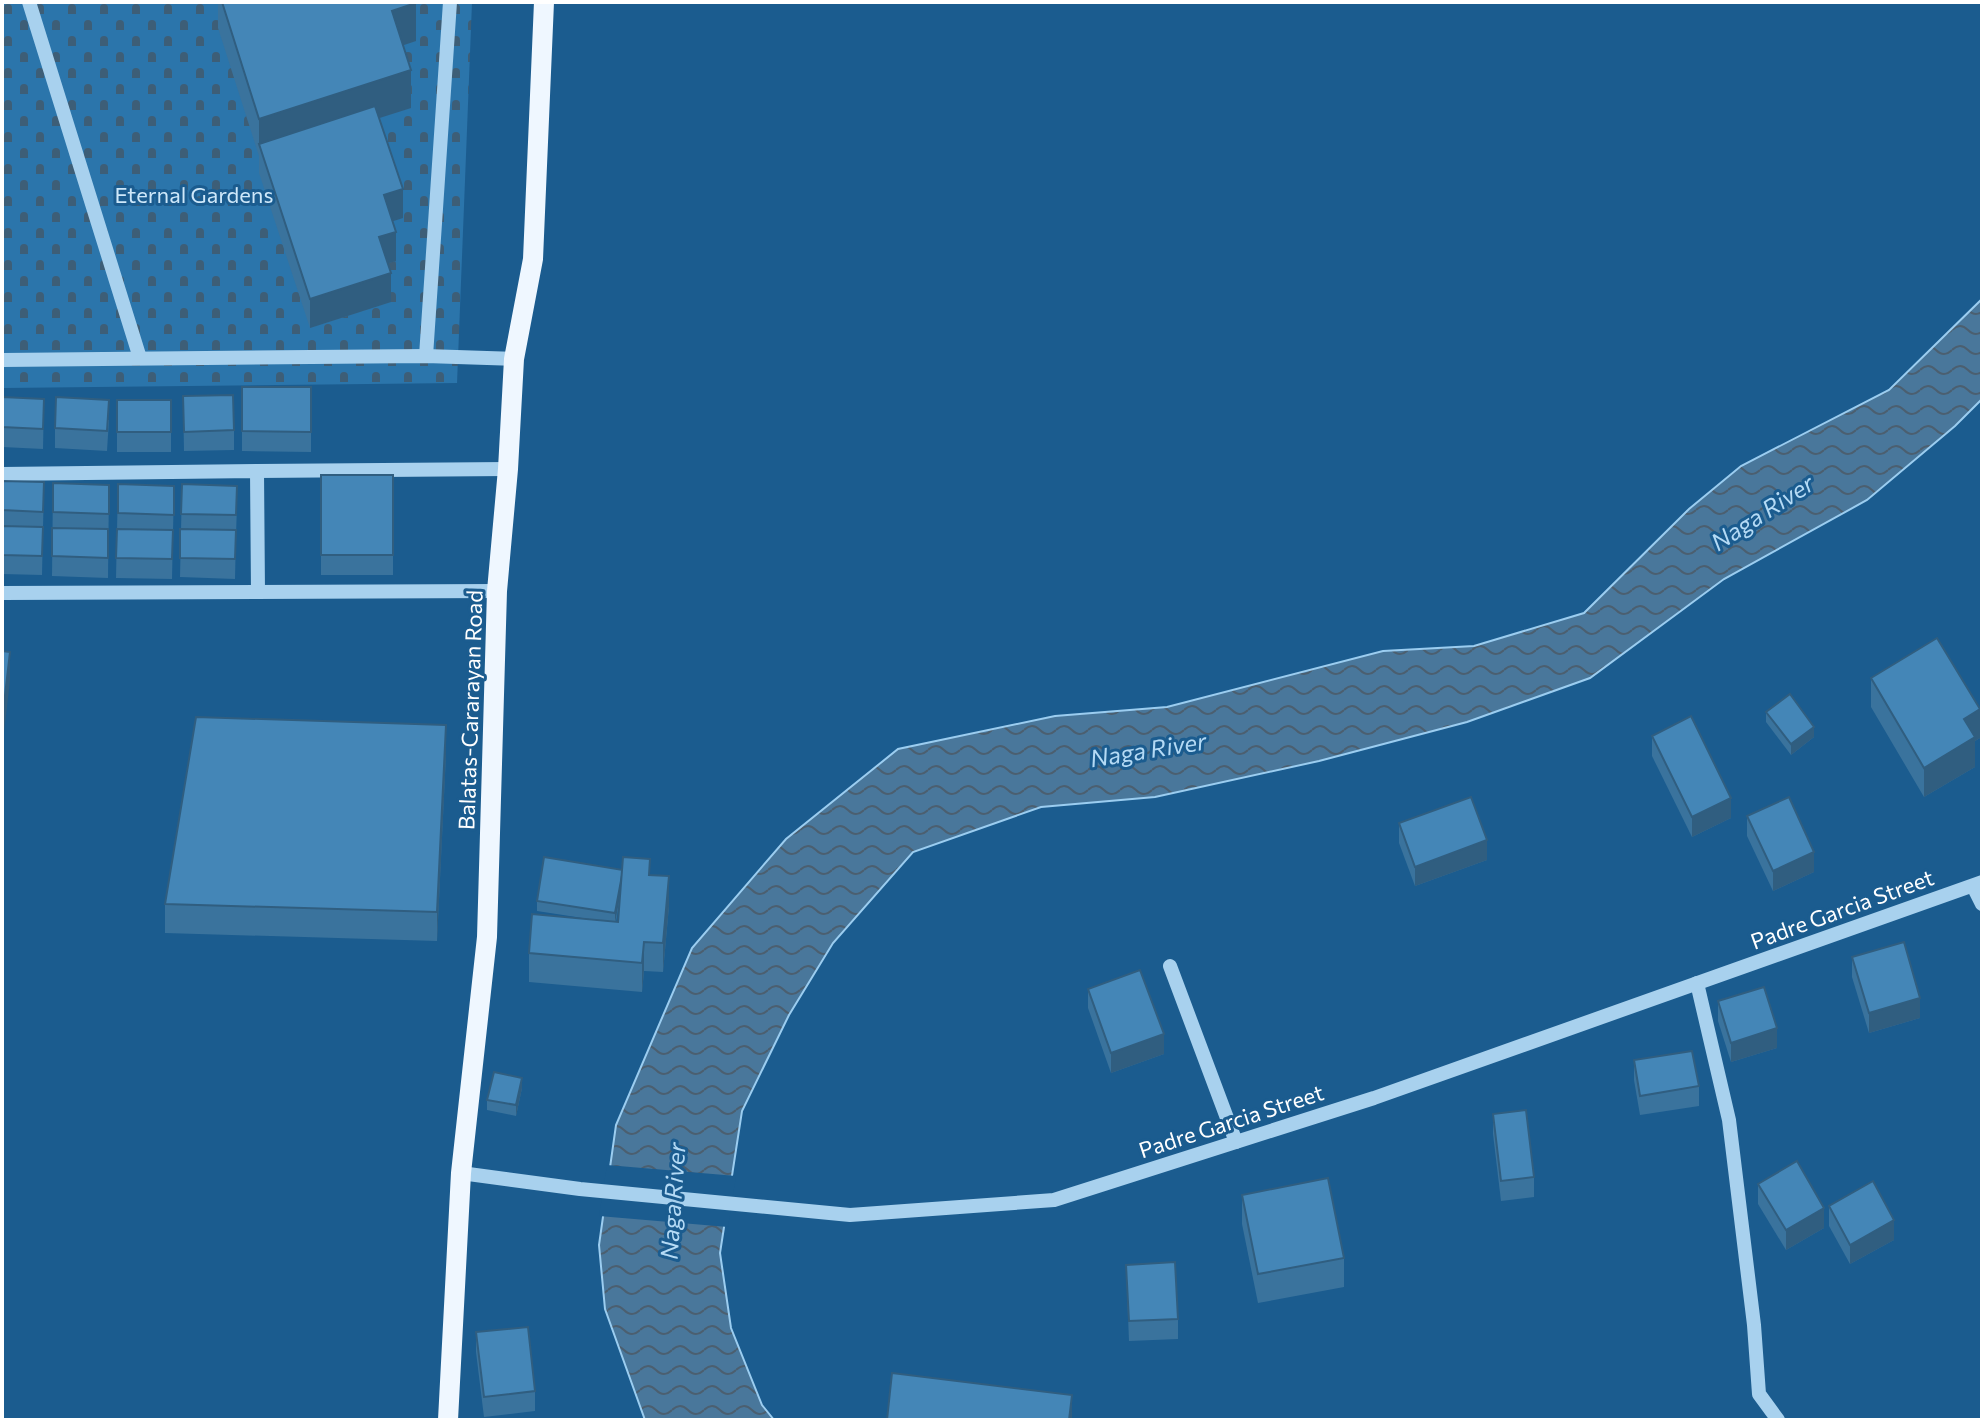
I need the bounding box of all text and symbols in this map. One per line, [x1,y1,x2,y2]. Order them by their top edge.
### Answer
park label: Eternal Gardens [115,181,273,208]
water label: Naga River [1705,467,1820,556]
street label: Balatas-Cararayan Road [452,590,488,830]
water label: Naga River [1088,725,1210,772]
street label: Padre Garcia Street [1747,863,1937,955]
street label: Padre Garcia Street [1135,1078,1327,1164]
water label: Naga River [653,1140,691,1260]

